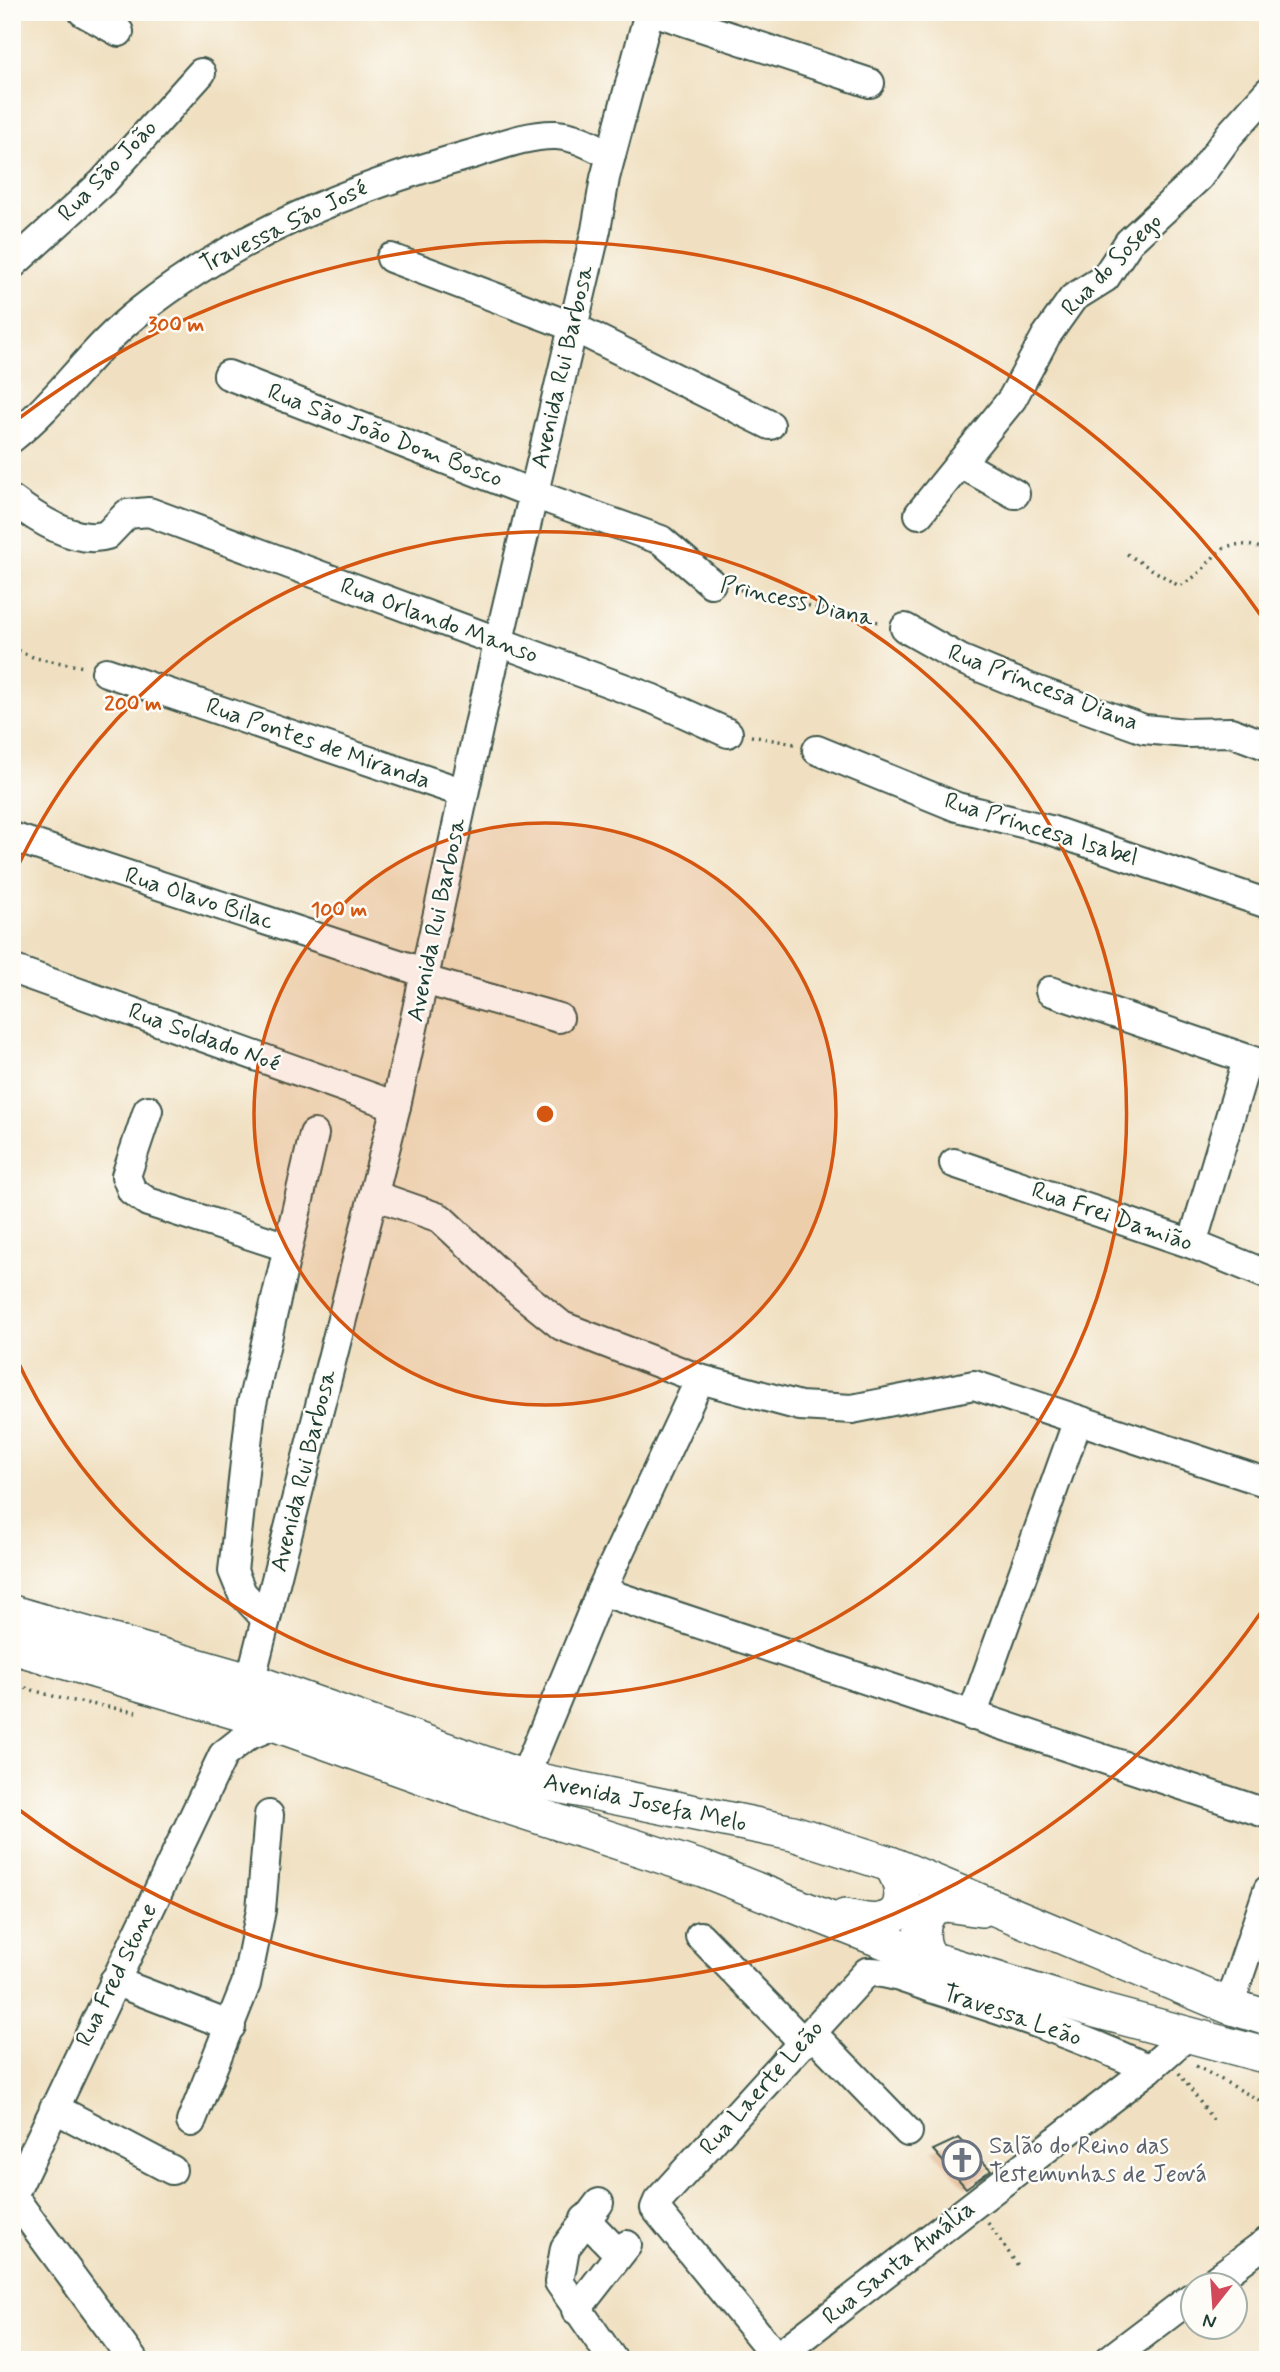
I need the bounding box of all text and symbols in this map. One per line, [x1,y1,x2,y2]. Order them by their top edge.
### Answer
street label: Rua São João [52,113,164,229]
street label: Travessa São José [195,173,373,281]
street label: Rua do Sosego [1055,207,1169,323]
street label: Avenida Rui Barbosa [525,262,602,471]
text: 300 m [148,311,205,339]
street label: Rua São João Dom Bosco [263,377,507,495]
street label: Princess Diana [718,569,877,635]
street label: Rua Orlando Manso [336,571,542,671]
street label: Rua Princesa Diana [943,637,1143,739]
text: 200 m [104,690,162,718]
street label: Rua Pontes de Miranda [202,691,434,797]
street label: Rua Princesa Isabel [940,786,1142,874]
street label: Avenida Rui Barbosa [400,815,474,1025]
street label: Rua Olavo Bilac [121,860,277,938]
text: 100 m [311,896,367,924]
street label: Rua Soldado Noé [124,996,284,1080]
centre of rings [533,1102,557,1126]
street label: Rua Frei Damião [1027,1175,1197,1259]
street label: Avenida Rui Barbosa [264,1366,344,1575]
street label: Avenida Josefa Melo [541,1766,749,1840]
street label: Rua Fred Stone [69,1898,165,2052]
street label: Travessa Leão [939,1978,1085,2054]
street label: Rua Laerte Leão [693,2014,831,2162]
place label: Salão do Reino das Testemunhas de Jeová [989,2131,1207,2190]
church icon: Salão do Reino das Testemunhas de Jeová [941,2139,983,2181]
street label: Rua Santa Amália [816,2194,982,2332]
north arrow [1178,2270,1248,2340]
text: N [1200,2307,1219,2335]

